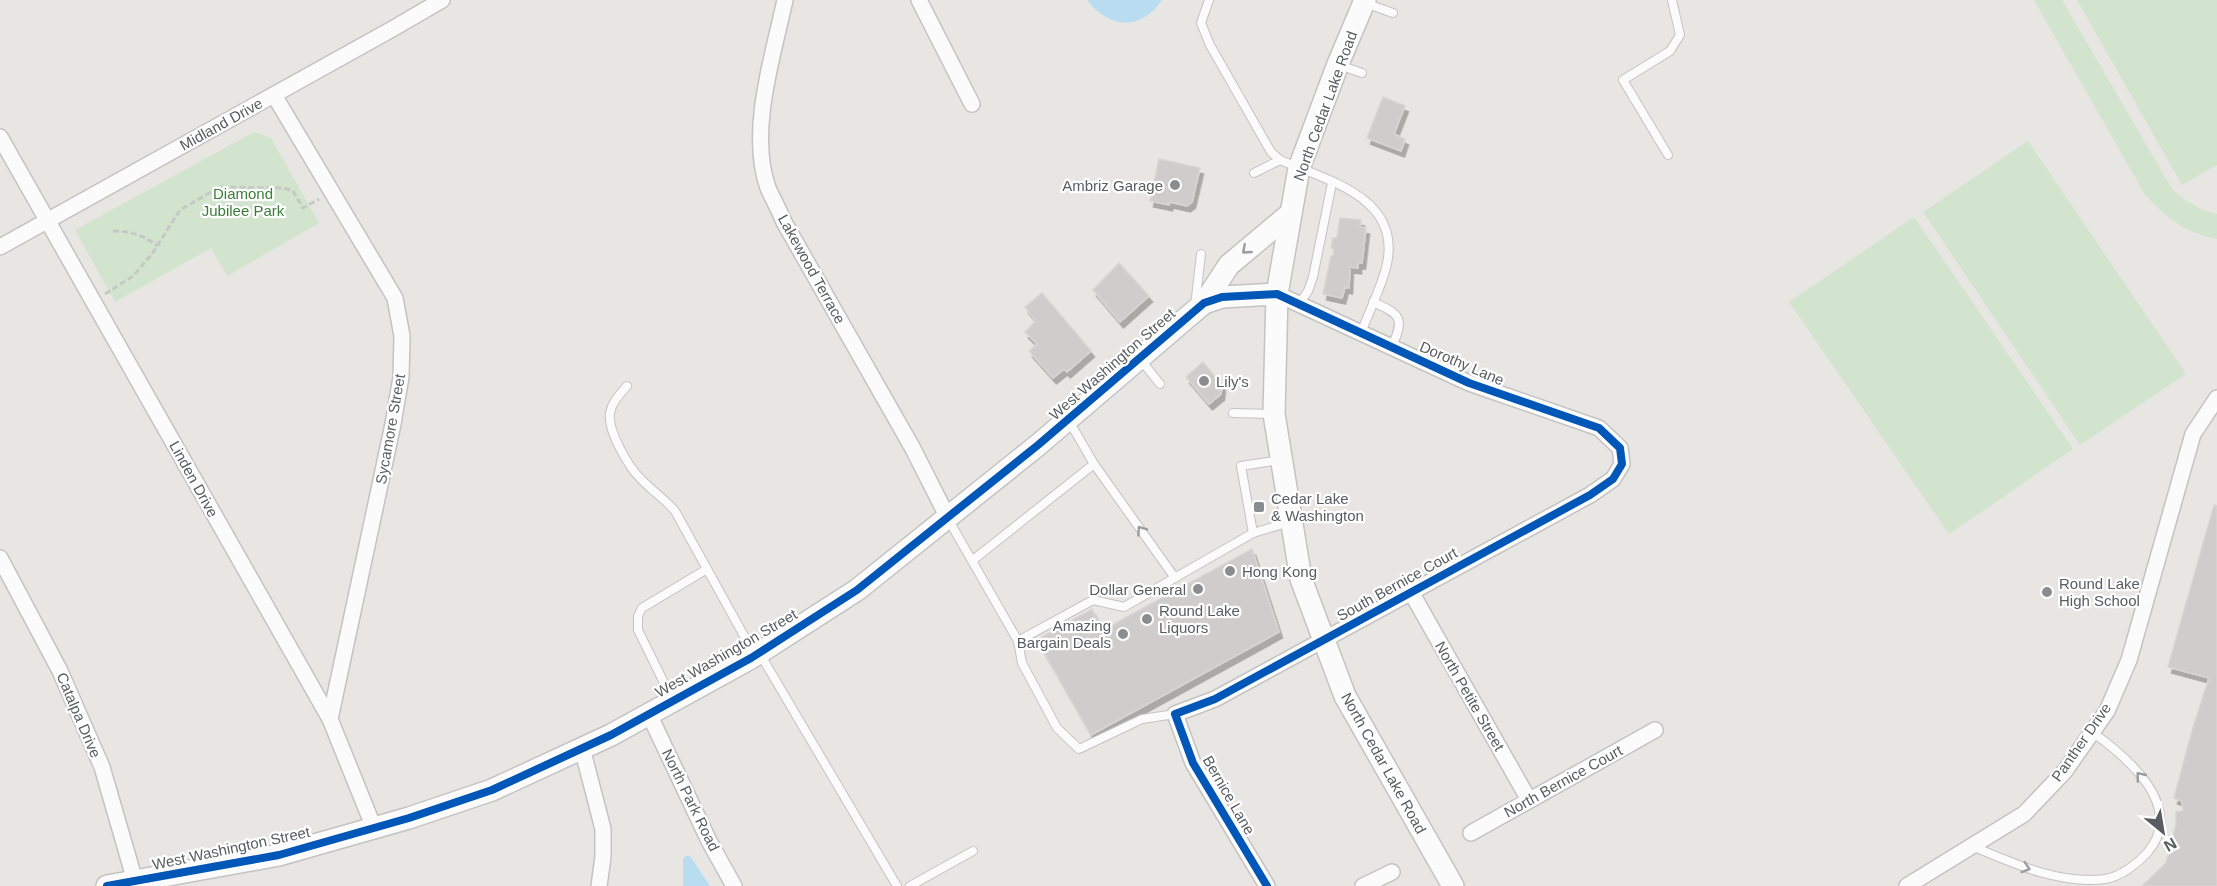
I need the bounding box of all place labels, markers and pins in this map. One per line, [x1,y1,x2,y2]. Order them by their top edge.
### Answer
place label: Ambriz Garage [1062,177,1163,194]
marker: Ambriz Garage [1168,178,1182,192]
place label: Lily's [1216,373,1249,390]
marker: Lily's [1197,374,1211,388]
place label: Cedar Lake & Washington [1271,490,1364,524]
marker: Cedar Lake & Washington [1252,500,1266,514]
place label: Hong Kong [1242,563,1317,580]
marker: Hong Kong [1223,564,1237,578]
place label: Round Lake High School [2059,575,2140,609]
place label: Dollar General [1089,581,1186,598]
marker: Dollar General [1191,582,1205,596]
marker: Round Lake High School [2040,585,2054,599]
place label: Round Lake Liquors [1159,602,1240,636]
marker: Round Lake Liquors [1140,612,1154,626]
place label: Amazing Bargain Deals [1017,617,1111,651]
marker: Amazing Bargain Deals [1116,627,1130,641]

